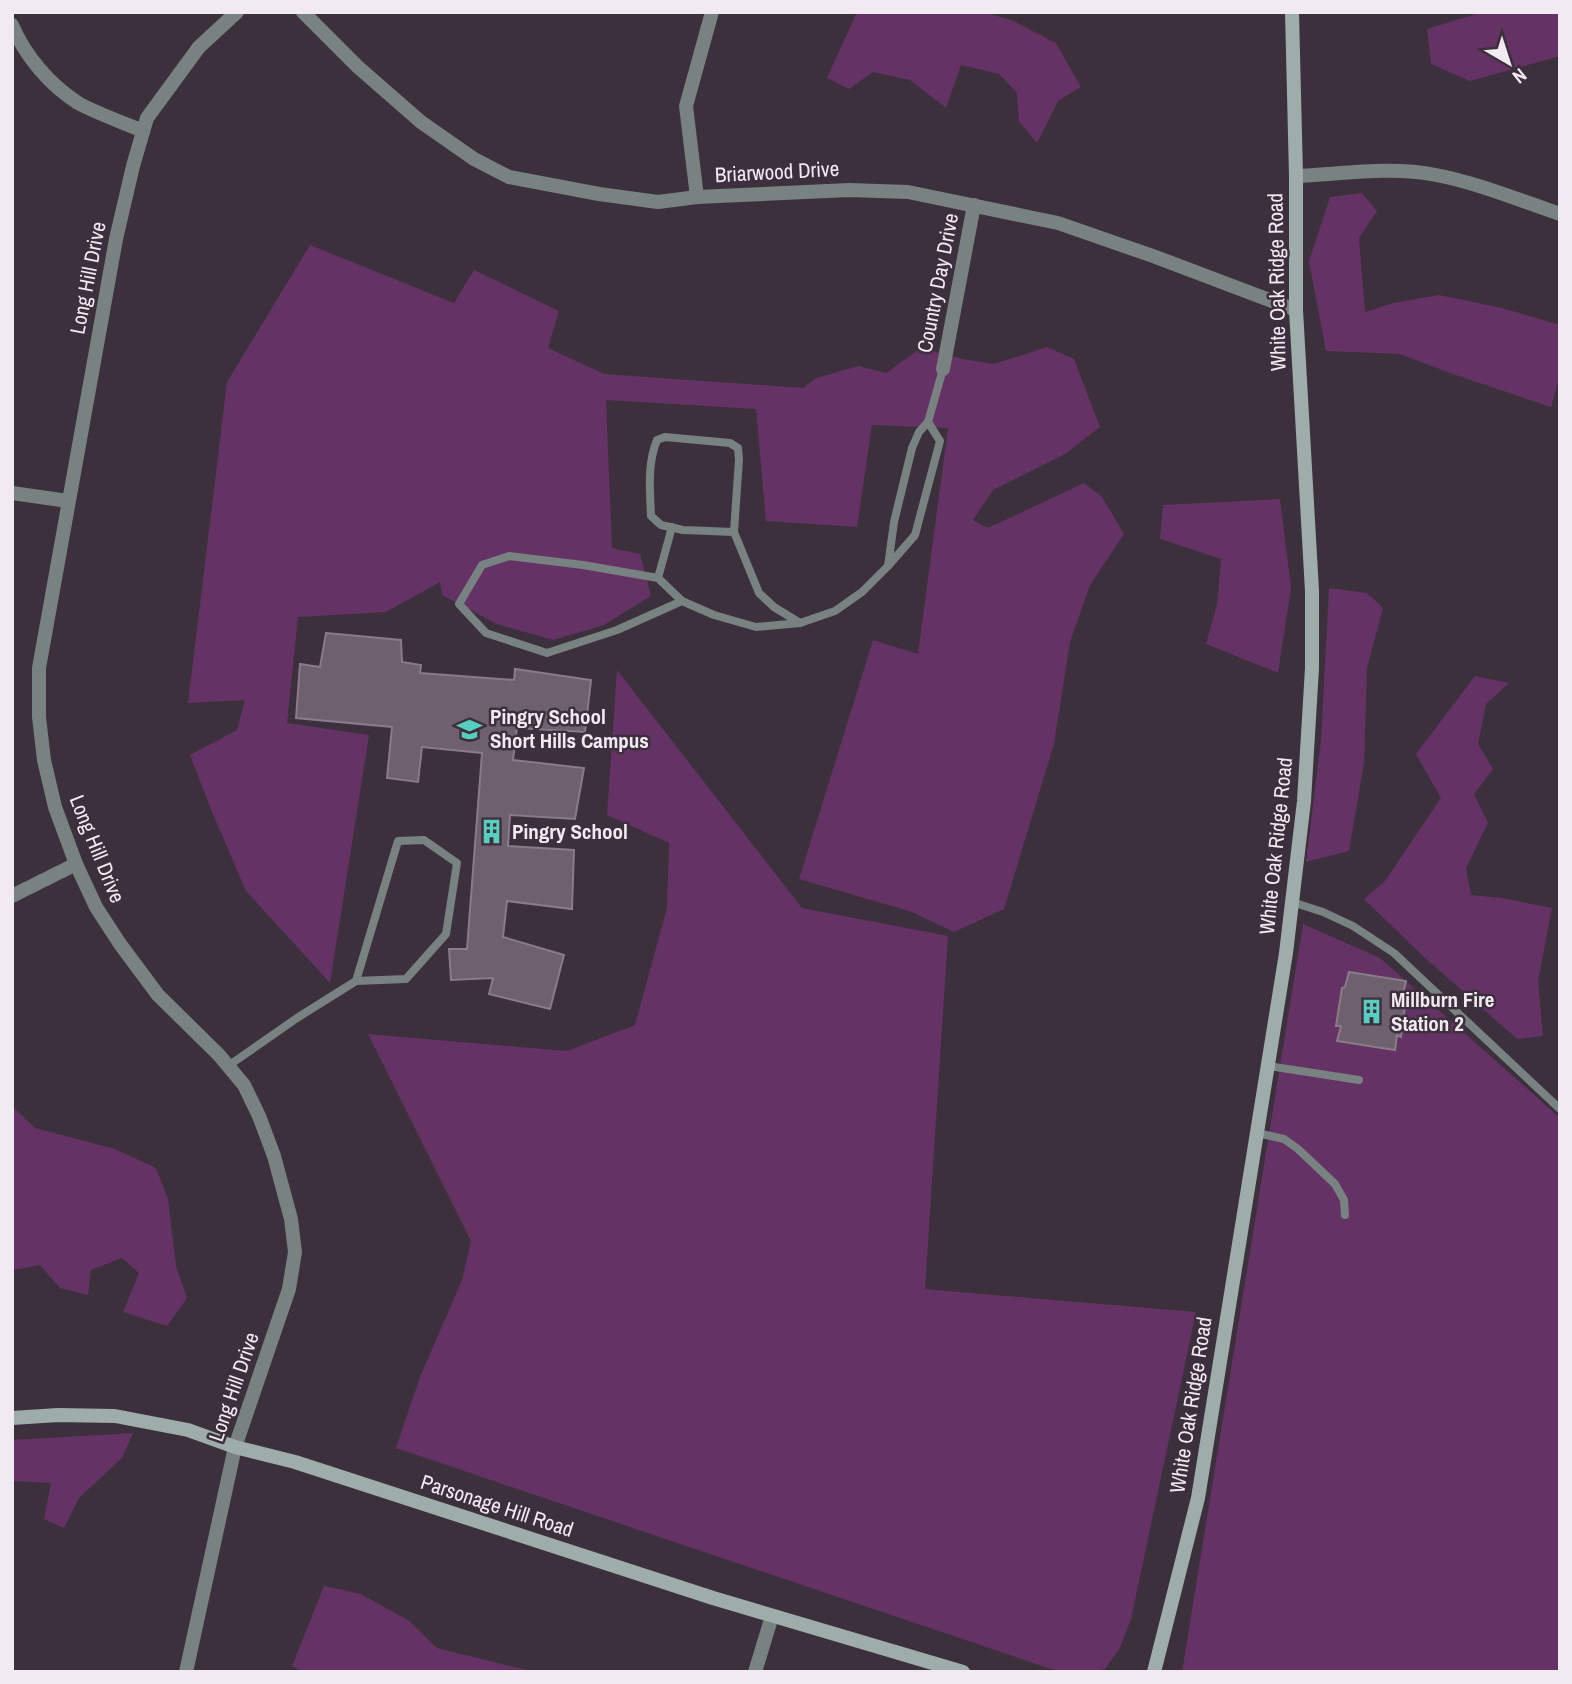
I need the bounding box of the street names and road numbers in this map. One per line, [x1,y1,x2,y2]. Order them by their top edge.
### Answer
street label: Briarwood Drive [714,154,840,189]
street label: White Oak Ridge Road [1260,193,1293,371]
street label: Country Day Drive [910,211,965,355]
street label: Long Hill Drive [62,219,113,337]
street label: White Oak Ridge Road [1252,756,1299,936]
street label: Long Hill Drive [63,791,132,907]
street label: White Oak Ridge Road [1162,1315,1219,1495]
street label: Long Hill Drive [201,1328,266,1445]
street label: Parsonage Hill Road [417,1467,577,1544]

